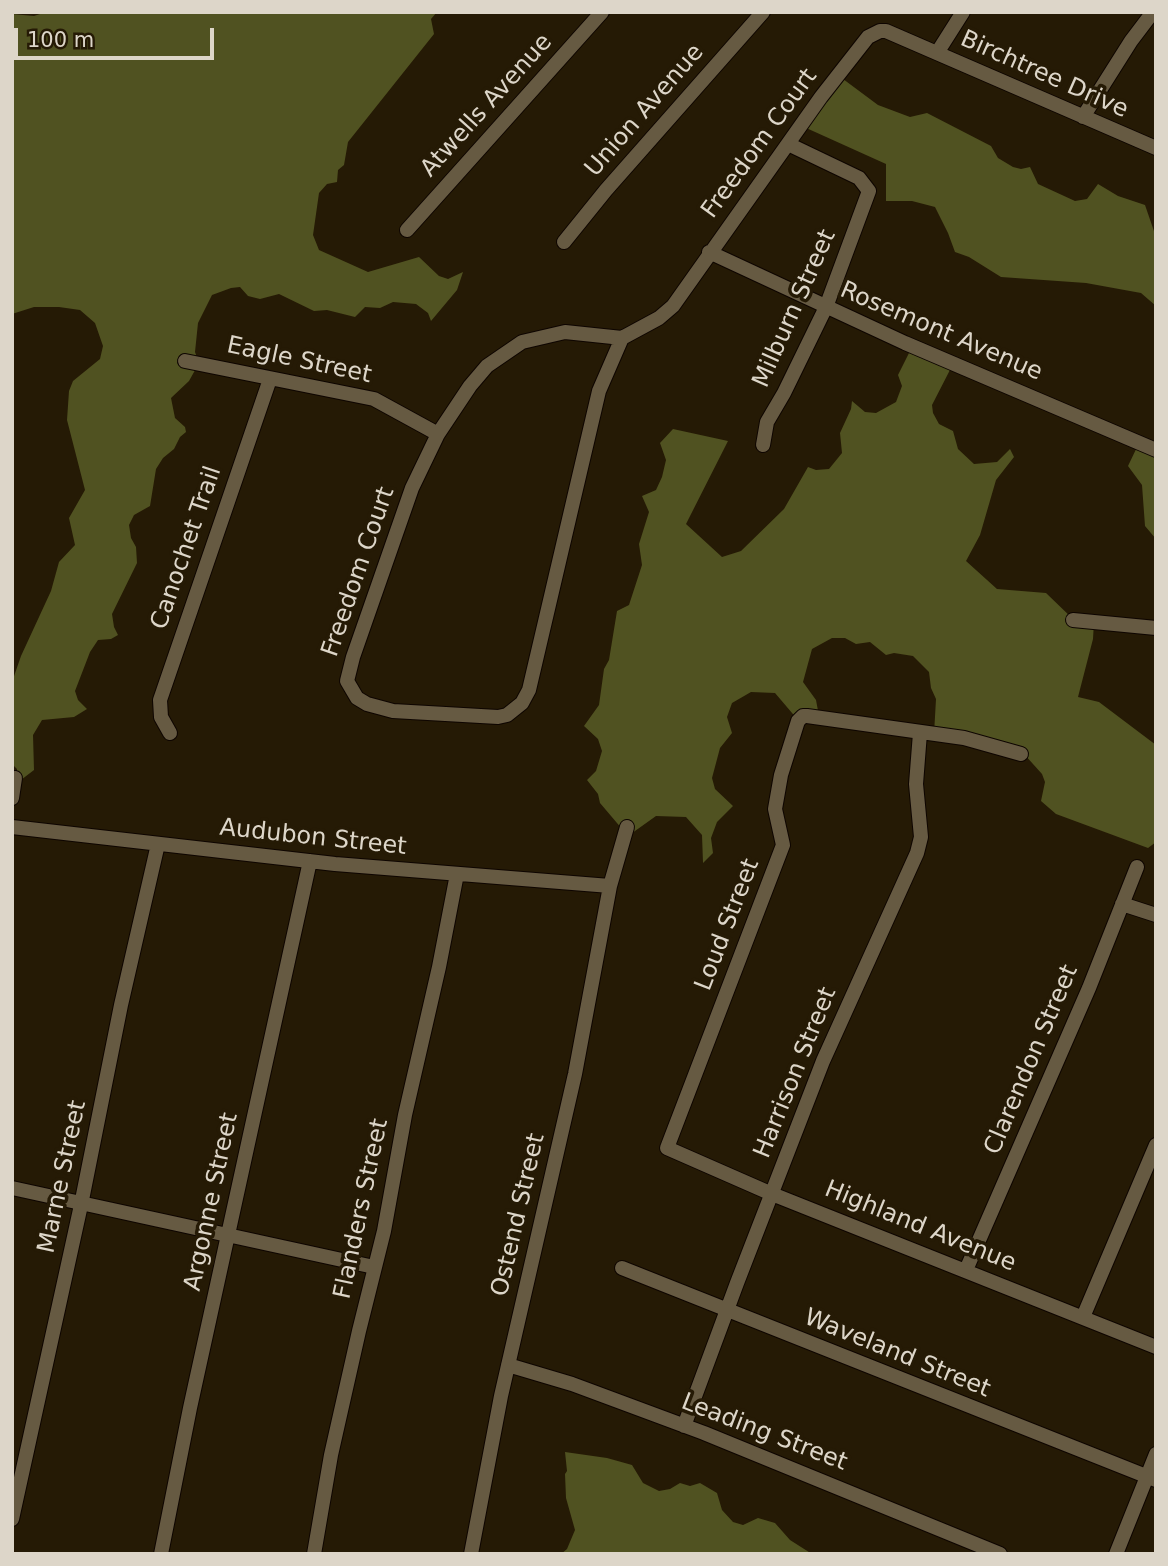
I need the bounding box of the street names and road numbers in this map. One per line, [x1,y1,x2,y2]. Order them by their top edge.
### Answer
street label: Birchtree Drive [956,25,1132,125]
street label: Atwells Avenue [415,29,559,183]
street label: Union Avenue [580,39,710,183]
street label: Freedom Court [696,64,824,224]
street label: Milburn Street [747,226,843,392]
street label: Rosemont Avenue [835,276,1047,388]
street label: Eagle Street [224,332,374,390]
street label: Canochet Trail [146,463,228,633]
street label: Freedom Court [316,483,402,661]
street label: Audubon Street [218,814,408,862]
street label: Loud Street [690,855,766,995]
street label: Clarendon Street [979,961,1085,1159]
street label: Harrison Street [749,983,843,1163]
street label: Marne Street [33,1098,93,1256]
street label: Argonne Street [179,1110,245,1294]
street label: Flanders Street [329,1116,395,1302]
street label: Ostend Street [486,1131,552,1299]
street label: Highland Avenue [820,1175,1020,1279]
street label: Waveland Street [800,1304,994,1404]
street label: Leading Street [677,1388,851,1478]

